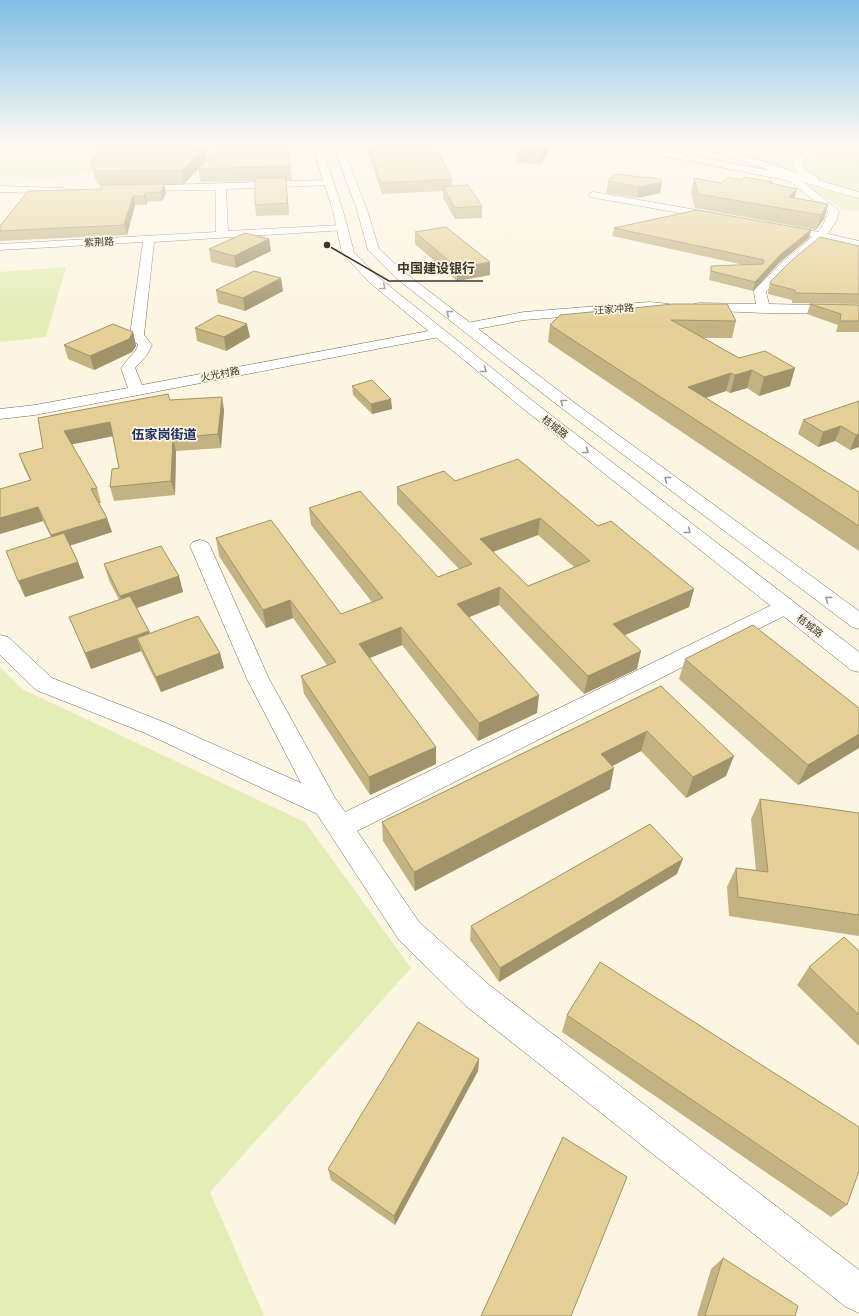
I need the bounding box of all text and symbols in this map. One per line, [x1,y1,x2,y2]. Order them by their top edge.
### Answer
street label: 紫荆路 [84,236,114,248]
callout: 中国建设银行 [389,256,483,281]
text: 中国建设银行 [397,261,475,276]
one-way arrow [379,283,386,290]
street label: 汪家冲路 [594,302,634,316]
one-way arrow [447,311,454,318]
street label: 火光村路 [199,365,241,383]
one-way arrow [480,365,487,372]
one-way arrow [560,399,567,407]
street label: 桔城路 [540,413,570,441]
district label: 伍家岗街道 [131,427,197,442]
one-way arrow [581,446,588,453]
one-way arrow [665,477,672,484]
one-way arrow [684,526,691,533]
one-way arrow [825,597,832,604]
street label: 桔城路 [795,612,825,640]

